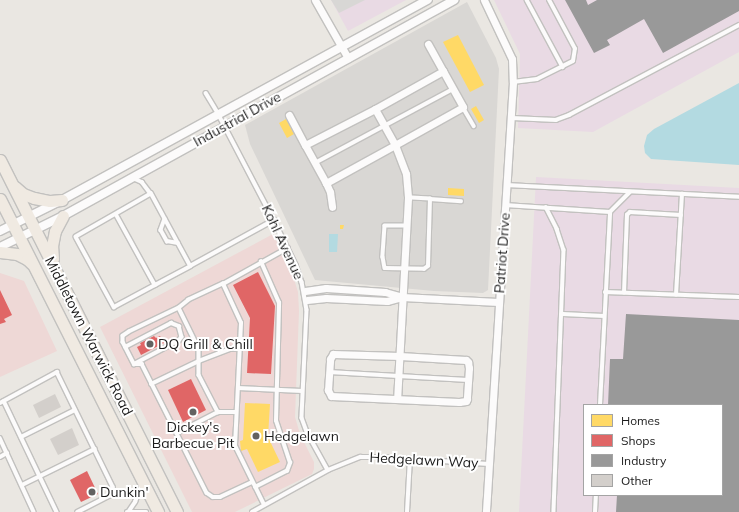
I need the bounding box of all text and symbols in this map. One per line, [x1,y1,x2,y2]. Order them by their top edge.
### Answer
street label: Industrial Drive [190,88,284,150]
street label: Kohl Avenue [258,202,308,282]
street label: Patriot Drive [491,212,513,294]
street label: Middletown Warwick Road [42,254,136,418]
place label: DQ Grill & Chill [158,336,253,352]
marker: DQ Grill & Chill [145,339,155,349]
legend [583,404,723,496]
marker: Dickey's Barbecue Pit [188,407,198,417]
text: Homes [621,413,660,428]
place label: Dickey's Barbecue Pit [152,419,234,452]
place label: Hedgelawn [264,428,339,444]
marker: Hedgelawn [251,431,261,441]
text: Shops [621,433,656,448]
street label: Hedgelawn Way [369,449,479,471]
text: Industry [621,453,666,468]
text: Other [621,473,652,488]
place label: Dunkin' [100,484,149,500]
marker: Dunkin' [87,487,97,497]

